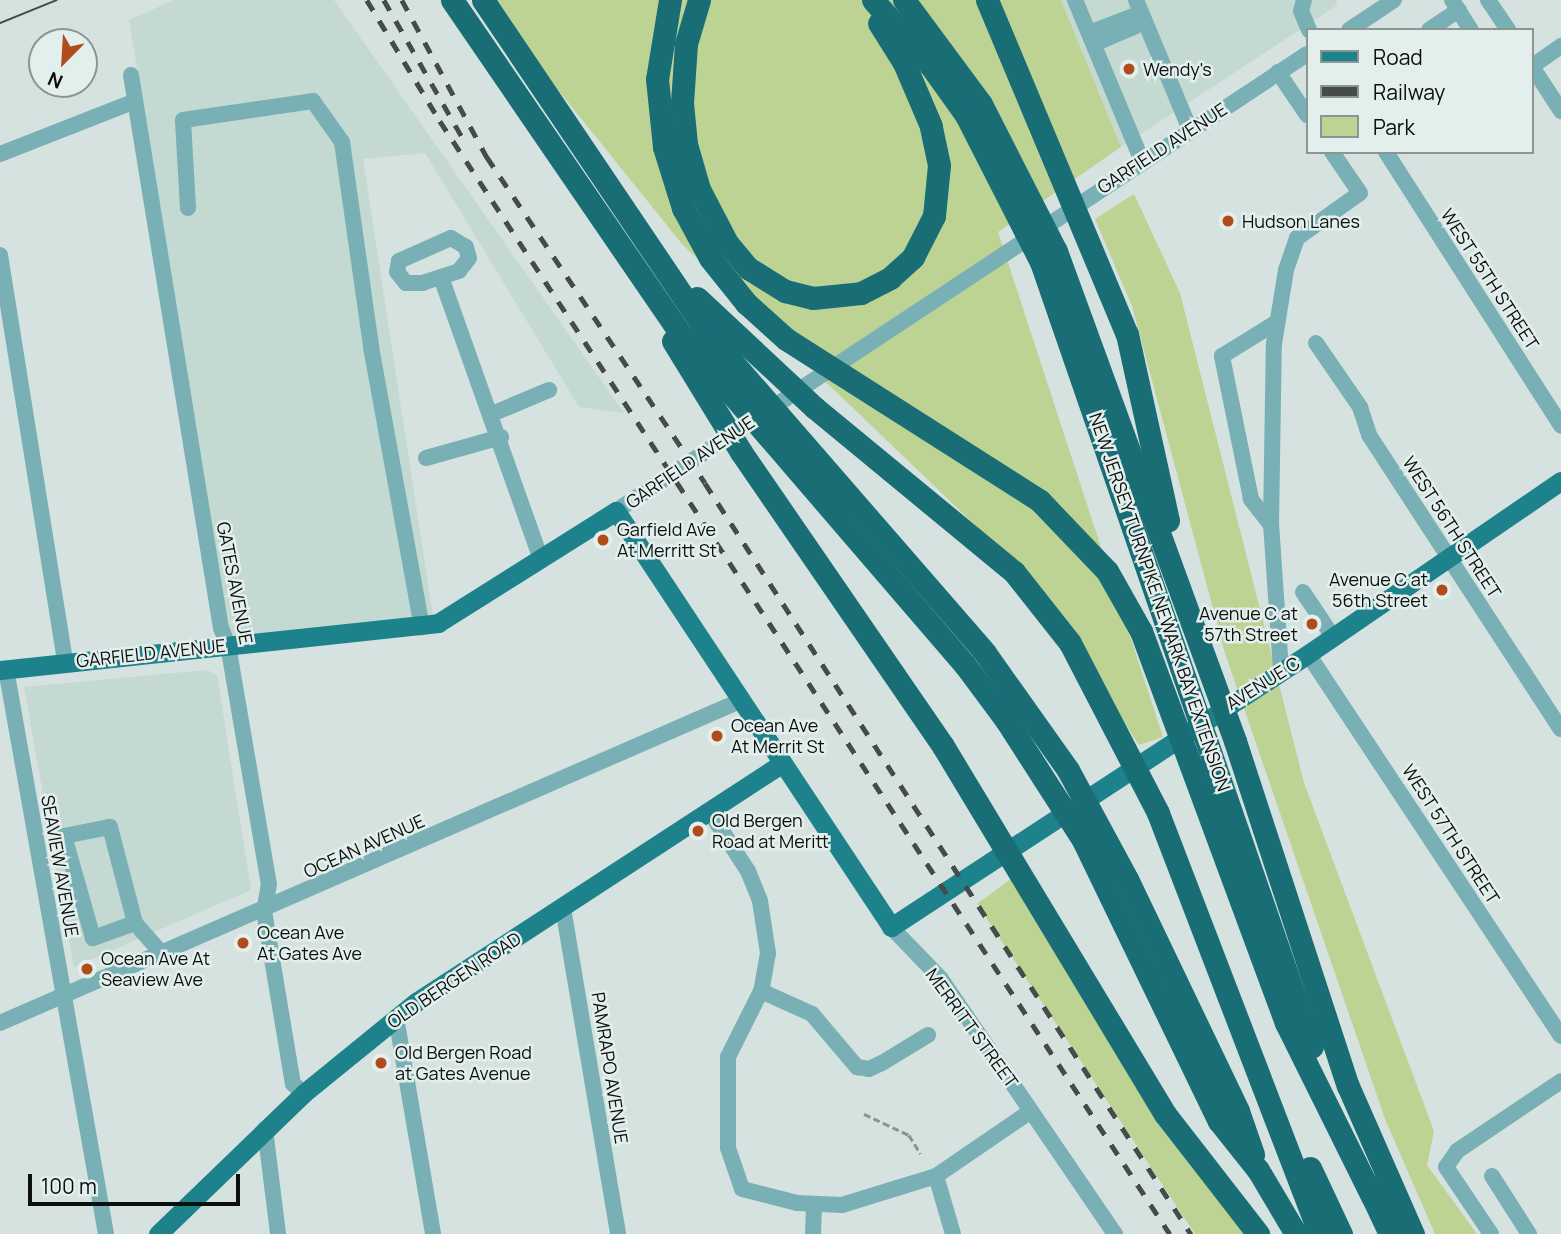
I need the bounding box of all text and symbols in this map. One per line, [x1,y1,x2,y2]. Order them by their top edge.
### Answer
north arrow [28,28,98,98]
legend [1306,28,1533,154]
text: Road [1373,43,1423,71]
place label: Wendy's [1143,58,1212,80]
marker: Wendy's [1121,61,1137,77]
text: N [44,66,67,95]
text: Railway [1373,78,1445,106]
street label: GARFIELD AVENUE [1093,98,1231,198]
text: Park [1373,113,1415,141]
street label: WEST 55TH STREET [1436,204,1544,354]
place label: Hudson Lanes [1242,210,1360,232]
marker: Hudson Lanes [1220,213,1236,229]
street label: NEW JERSEY TURNPIKE NEWARK BAY EXTENSION [1085,409,1235,795]
street label: GARFIELD AVENUE [622,411,758,513]
street label: WEST 56TH STREET [1398,452,1506,602]
place label: Garfield Ave At Merritt St [617,519,717,562]
street label: GATES AVENUE [213,520,257,646]
marker: Garfield Ave At Merritt St [595,532,611,548]
place label: Avenue C at 56th Street [1329,569,1428,612]
marker: Avenue C at 56th Street [1434,582,1450,598]
place label: Avenue C at 57th Street [1199,603,1298,646]
marker: Avenue C at 57th Street [1304,616,1320,632]
street label: GARFIELD AVENUE [75,634,227,672]
street label: AVENUE C [1222,652,1304,714]
place label: Ocean Ave At Merrit St [731,715,825,758]
marker: Ocean Ave At Merrit St [709,728,725,744]
street label: WEST 57TH STREET [1398,760,1504,908]
street label: SEAVIEW AVENUE [37,793,83,939]
street label: OCEAN AVENUE [300,810,428,882]
place label: Old Bergen Road at Meritt [712,810,829,852]
marker: Old Bergen Road at Meritt [690,823,706,839]
place label: Ocean Ave At Gates Ave [257,922,362,964]
street label: OLD BERGEN ROAD [383,927,525,1033]
marker: Ocean Ave At Gates Ave [235,935,251,951]
place label: Ocean Ave At Seaview Ave [101,948,210,990]
marker: Ocean Ave At Seaview Ave [79,961,95,977]
street label: MERRITT STREET [921,964,1023,1092]
street label: PAMRAPO AVENUE [587,991,633,1145]
place label: Old Bergen Road at Gates Avenue [395,1042,532,1084]
marker: Old Bergen Road at Gates Avenue [373,1055,389,1071]
scale bar [32,1160,243,1204]
text: 100 m [41,1172,97,1200]

